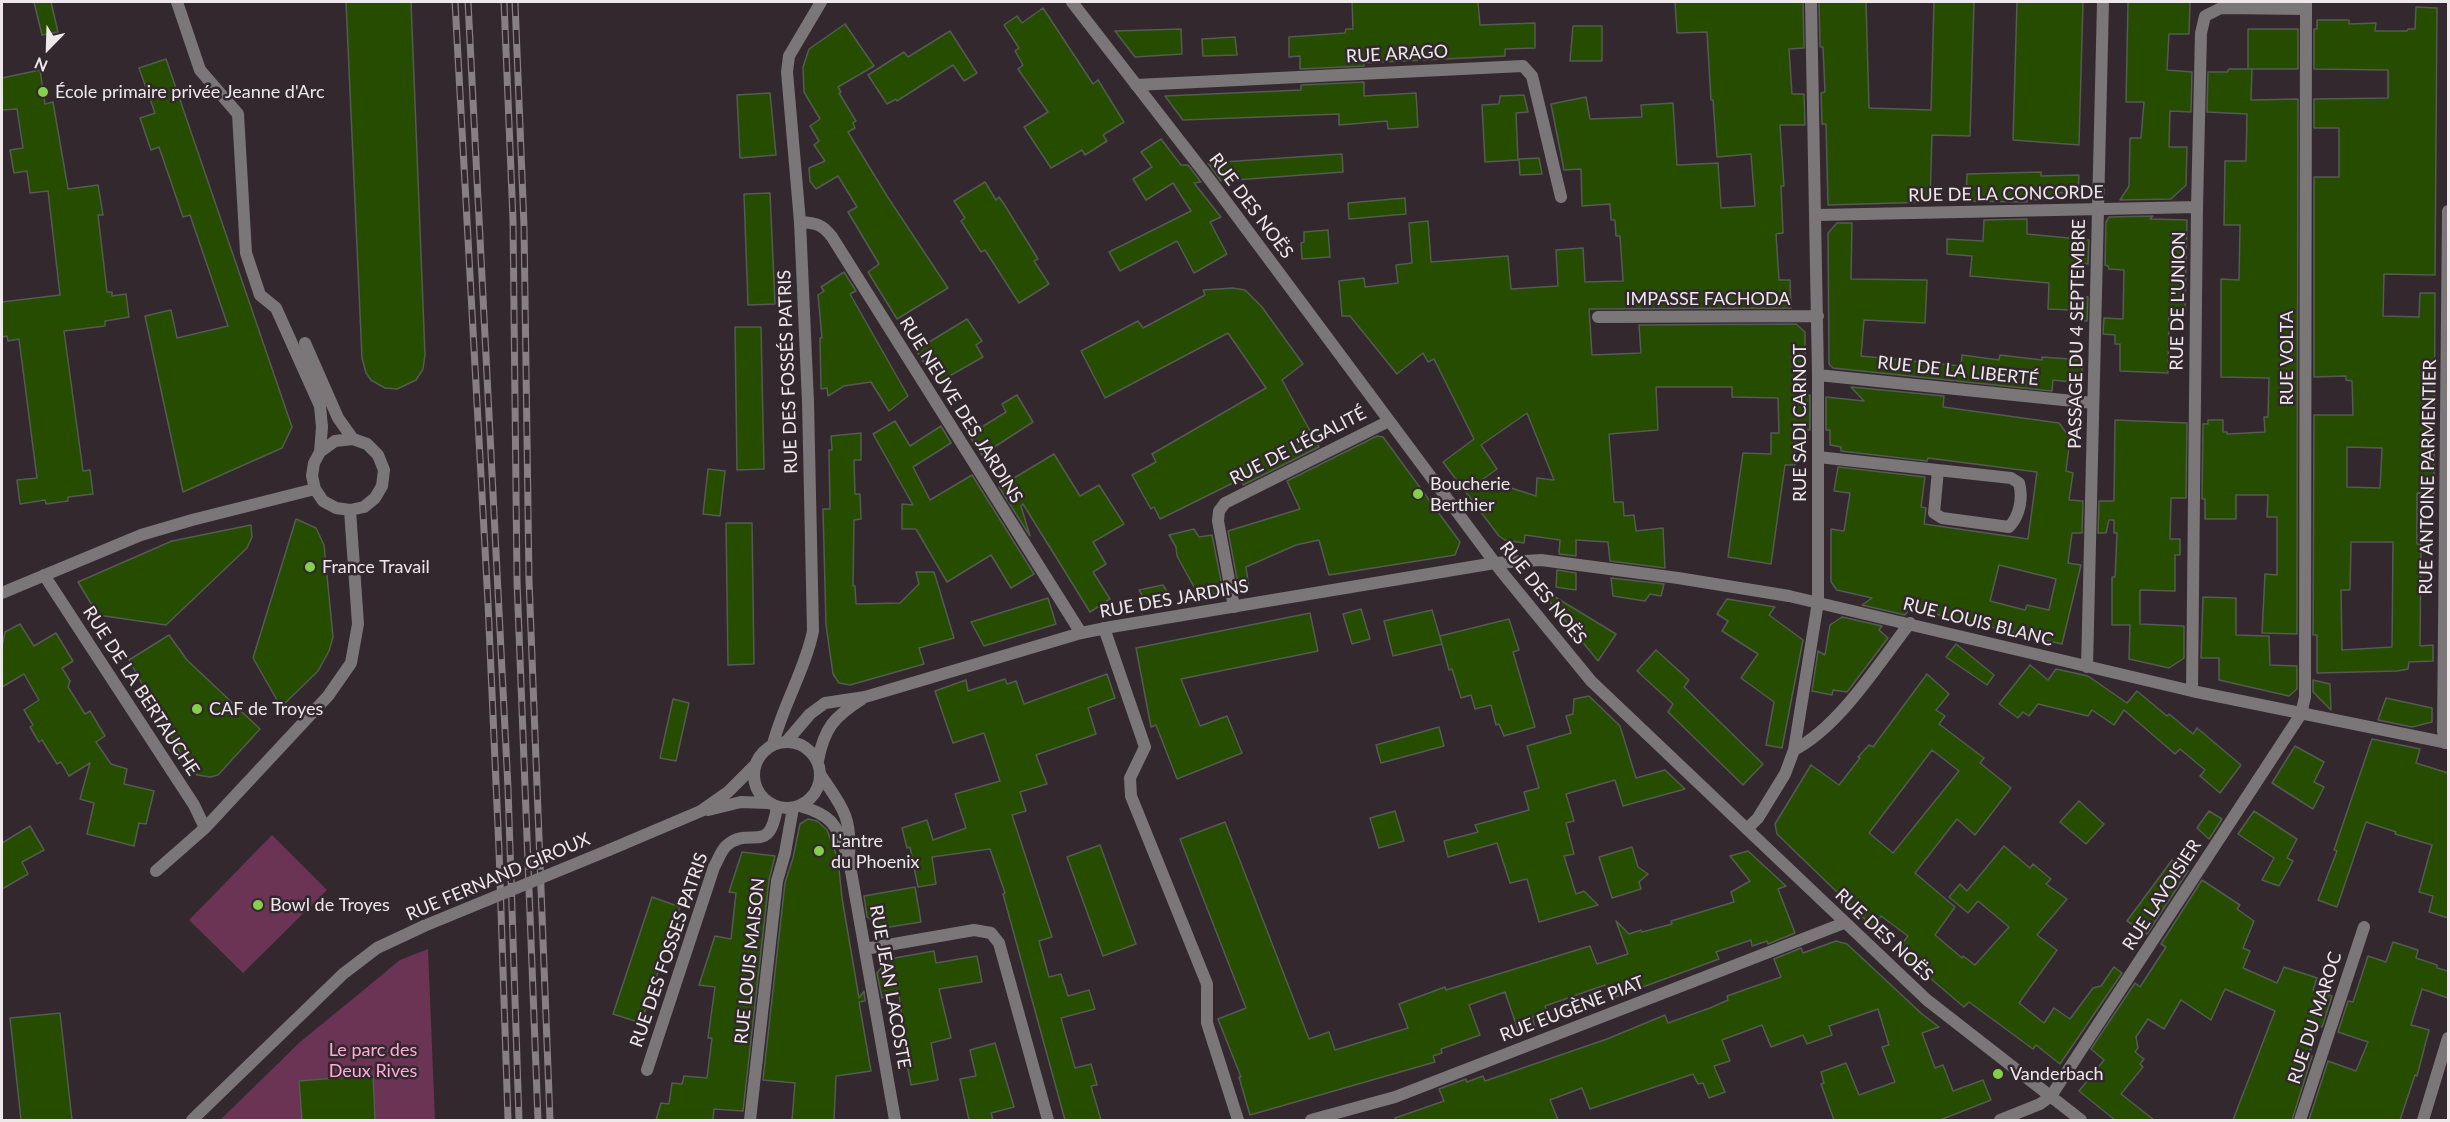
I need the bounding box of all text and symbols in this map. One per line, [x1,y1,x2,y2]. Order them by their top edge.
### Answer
north arrow [18,18,78,78]
street label: RUE ARAGO [1345,41,1449,67]
text: N [31,54,50,76]
place label: École primaire privée Jeanne d'Arc [55,81,324,103]
marker: École primaire privée Jeanne d'Arc [36,85,50,99]
street label: RUE DES NOËS [1204,149,1298,263]
street label: RUE DE LA CONCORDE [1908,181,2104,207]
street label: PASSAGE DU 4 SEPTEMBRE [2064,219,2090,449]
street label: RUE DE L'UNION [2166,231,2190,371]
street label: RUE DES FOSSÉS PATRIS [774,270,802,474]
street label: IMPASSE FACHODA [1625,288,1791,310]
street label: RUE VOLTA [2276,311,2298,405]
street label: RUE NEUVE DES JARDINS [895,313,1027,507]
street label: RUE SADI CARNOT [1789,344,1811,502]
street label: RUE DE LA LIBERTÉ [1876,352,2040,390]
street label: RUE ANTOINE PARMENTIER [2415,359,2441,595]
street label: RUE DE L'ÉGALITÉ [1226,402,1370,490]
place label: Boucherie Berthier [1430,473,1510,516]
marker: Boucherie Berthier [1411,487,1425,501]
street label: RUE DES NOËS [1495,537,1591,649]
place label: France Travail [322,556,430,578]
marker: France Travail [303,560,317,574]
street label: RUE DES JARDINS [1098,575,1250,623]
street label: RUE LOUIS BLANC [1901,593,2055,651]
street label: RUE DE LA BERTAUCHE [78,602,204,780]
place label: CAF de Troyes [209,698,323,720]
marker: CAF de Troyes [190,702,204,716]
street label: RUE FERNAND GIROUX [403,828,593,926]
place label: L'antre du Phoenix [831,830,920,872]
street label: RUE LAVOISIER [2118,836,2206,954]
marker: L'antre du Phoenix [812,844,826,858]
street label: RUE DES FOSSES PATRIS [626,850,712,1050]
street label: RUE LOUIS MAISON [731,877,769,1045]
street label: RUE DES NOËS [1830,884,1938,986]
place label: Bowl de Troyes [270,894,390,916]
marker: Bowl de Troyes [251,898,265,912]
street label: RUE JEAN LACOSTE [865,903,915,1071]
street label: RUE DU MAROC [2283,949,2347,1087]
street label: RUE EUGÈNE PIAT [1497,972,1647,1046]
park label: Le parc des Deux Rives [329,1039,417,1082]
place label: Vanderbach [2010,1063,2104,1085]
marker: Vanderbach [1991,1067,2005,1081]

